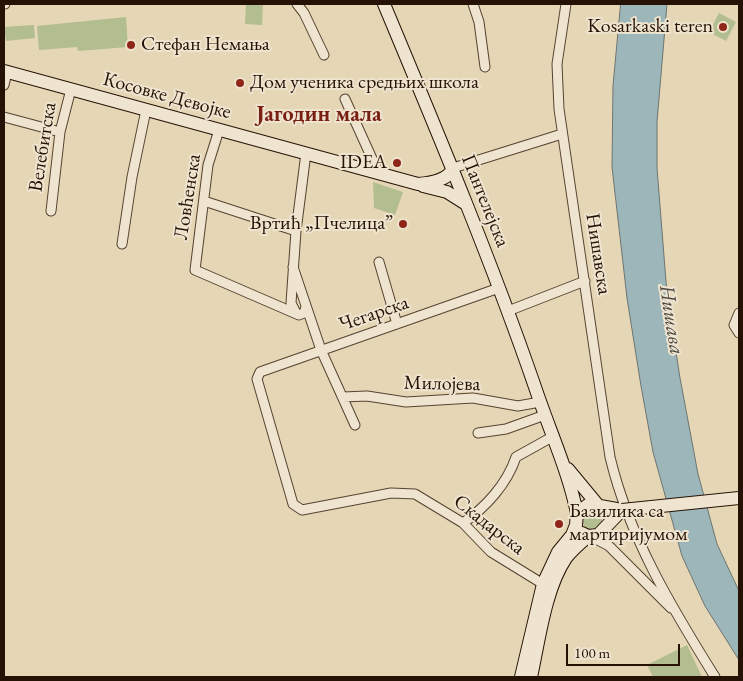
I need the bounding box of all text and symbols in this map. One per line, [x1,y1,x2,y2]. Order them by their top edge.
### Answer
place label: Kosarkaski teren [587,15,713,39]
marker: Kosarkaski teren [717,21,729,33]
place label: Стефан Немања [141,33,270,57]
marker: Стефан Немања [125,39,137,51]
street label: Косовке Девојке [100,67,234,125]
place label: Дом ученика средњих школа [250,71,479,95]
marker: Дом ученика средњих школа [234,77,246,89]
street label: Велебитска [24,101,62,193]
district label: Јагодин мала [256,102,382,128]
place label: IDEA [340,151,387,175]
street label: Пантелејска [456,151,514,251]
street label: Ловћенска [169,153,207,241]
marker: IDEA [391,157,403,169]
place label: Вртић „Пчелица” [250,212,393,236]
street label: Нишавска [580,212,616,296]
marker: Вртић „Пчелица” [397,218,409,230]
water label: Нишава [653,283,689,357]
street label: Чегарска [336,291,412,337]
street label: Милојева [403,371,481,397]
street label: Скадарска [449,490,529,560]
place label: Базилика са мартиријумом [569,500,688,547]
marker: Базилика са мартиријумом [553,518,565,530]
scale bar [568,634,682,666]
text: 100 m [574,643,610,662]

